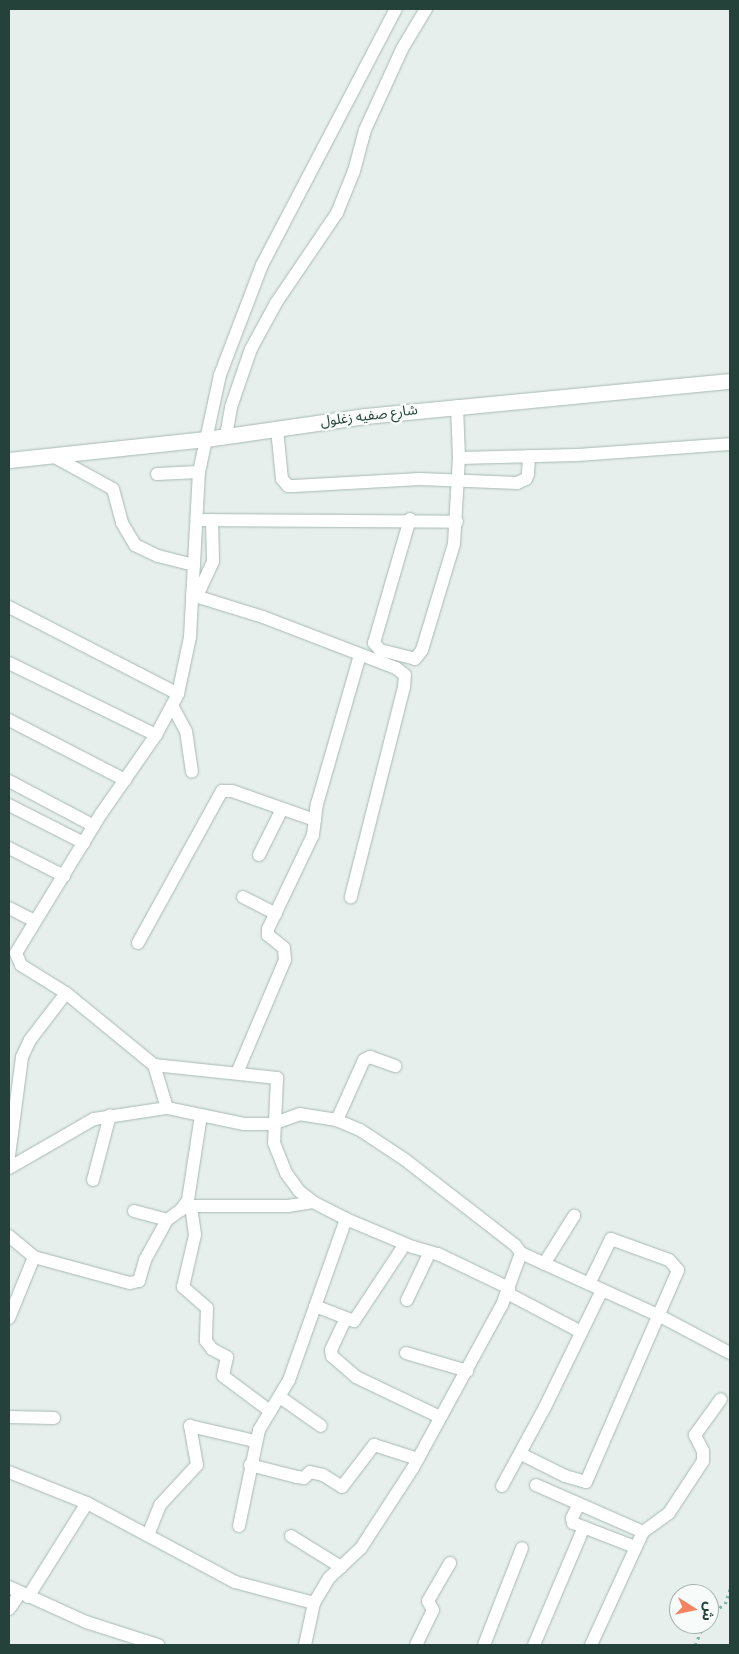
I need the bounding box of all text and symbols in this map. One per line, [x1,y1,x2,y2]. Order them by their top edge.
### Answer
street label: شارع صفيه زغلول [319,402,419,430]
north arrow [669,1584,719,1634]
text: ش [698,1601,718,1622]

